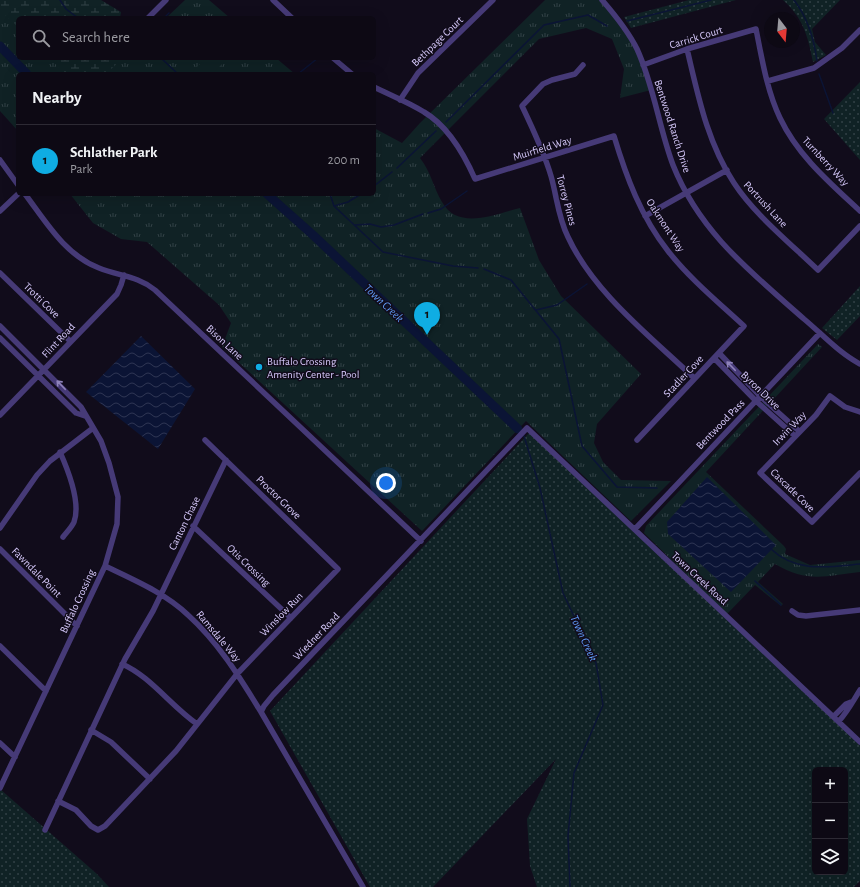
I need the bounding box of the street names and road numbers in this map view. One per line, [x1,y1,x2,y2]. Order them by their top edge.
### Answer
street label: Bethpage Court [410,14,465,68]
street label: Carrick Court [668,24,725,51]
street label: Bentwood Ranch Drive [652,78,693,174]
street label: Muirfield Way [512,134,573,163]
street label: Turnberry Way [800,135,851,188]
street label: Torrey Pines [554,174,579,227]
street label: Portrush Lane [742,179,790,230]
street label: Oakmont Way [644,197,687,254]
street label: Trotti Cove [21,281,62,320]
street label: Flint Road [40,321,77,360]
street label: Bison Lane [204,323,245,362]
street label: Stadler Cove [661,353,705,399]
street label: Byron Drive [739,369,782,412]
street label: Bentwood Pass [694,397,747,451]
street label: Irwin Way [770,409,808,448]
street label: Cascade Cove [768,467,817,514]
street label: Proctor Grove [254,473,303,521]
street label: Canton Chase [167,495,202,552]
street label: Otis Crossing [225,542,273,589]
street label: Fawndale Point [10,545,64,600]
street label: Town Creek Road [669,550,730,607]
street label: Buffalo Crossing [58,567,97,635]
street label: Winslow Run [258,590,305,638]
street label: Ramsdale Way [194,609,243,664]
street label: Wiedner Road [291,610,342,662]

